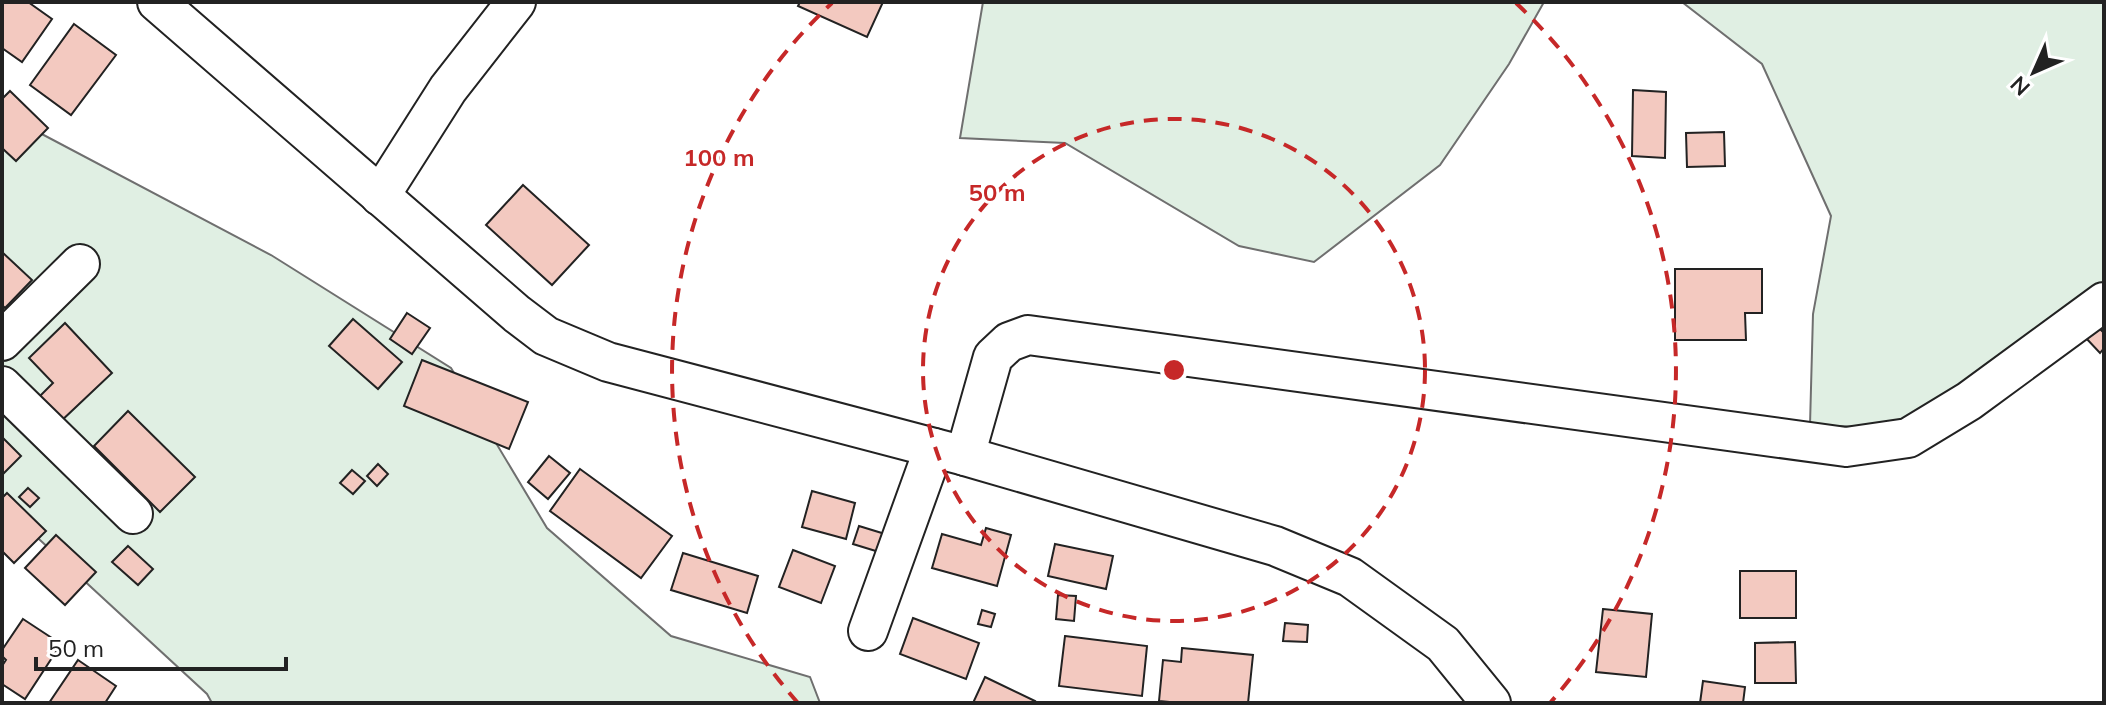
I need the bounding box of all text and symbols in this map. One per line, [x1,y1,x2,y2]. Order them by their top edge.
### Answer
north arrow [1994,32,2074,112]
text: N [2004,70,2036,102]
text: 100 m [683,142,755,172]
text: 50 m [969,177,1025,207]
centre of rings [1160,356,1188,384]
scale bar [36,621,286,671]
text: 50 m [48,633,104,663]

